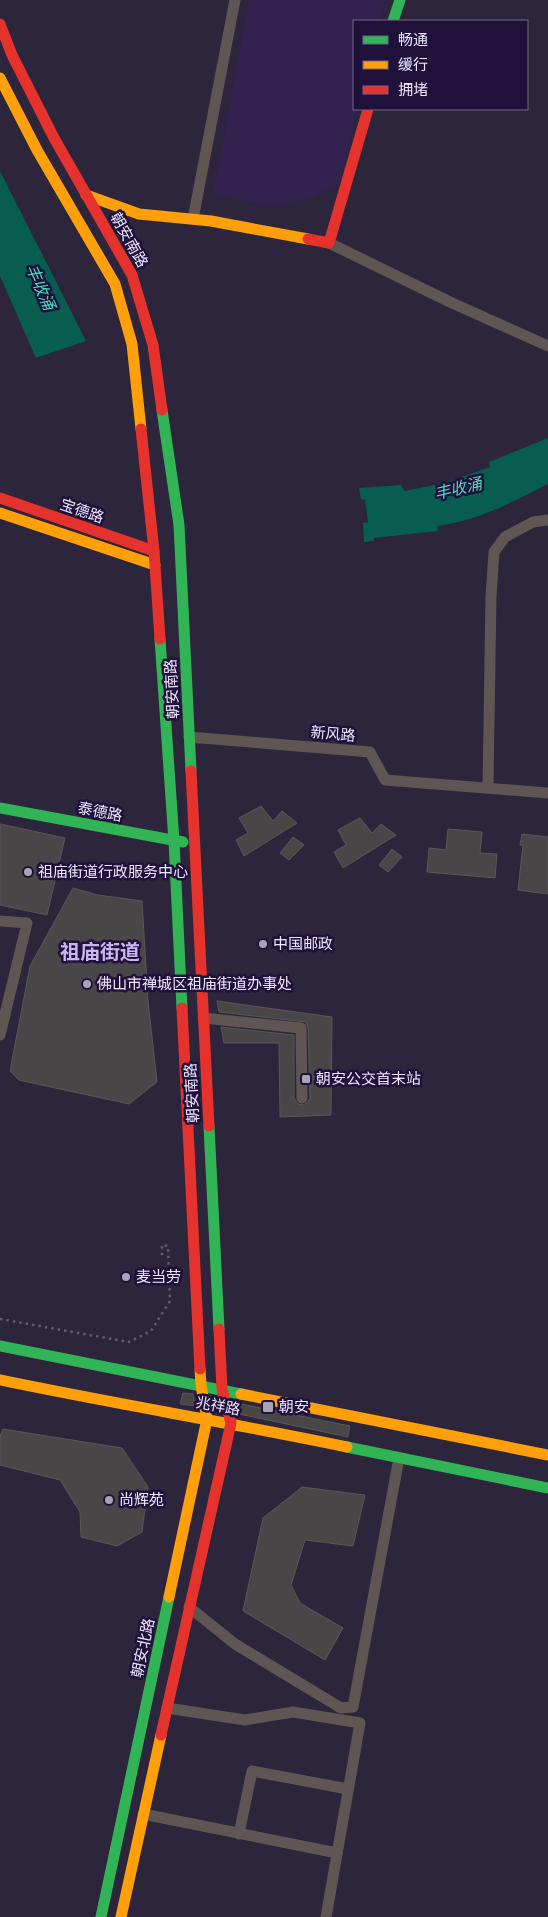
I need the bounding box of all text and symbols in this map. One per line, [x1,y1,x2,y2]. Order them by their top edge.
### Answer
legend [353,20,528,110]
text: 畅通 [398,30,428,49]
text: 缓行 [398,55,428,74]
text: 拥堵 [398,80,428,99]
street label: 朝安南路 [107,209,152,271]
water label: 丰收涌 [22,261,61,315]
water label: 丰收涌 [432,472,486,503]
street label: 宝德路 [58,494,107,527]
street label: 朝安南路 [160,659,183,719]
street label: 新风路 [310,722,356,745]
street label: 泰德路 [76,798,124,825]
place label: 祖庙街道行政服务中心 [38,862,188,881]
marker: 祖庙街道行政服务中心 [22,866,34,878]
place label: 中国邮政 [273,934,333,953]
marker: 中国邮政 [257,938,269,950]
district label: 祖庙街道 [60,939,140,964]
place label: 佛山市禅城区祖庙街道办事处 [97,974,292,993]
marker: 佛山市禅城区祖庙街道办事处 [81,978,93,990]
street label: 朝安南路 [180,1063,203,1123]
place label: 朝安公交首末站 [316,1069,421,1088]
marker: 朝安公交首末站 [300,1073,312,1085]
place label: 麦当劳 [136,1267,181,1286]
marker: 麦当劳 [120,1271,132,1283]
street label: 兆祥路 [194,1392,242,1419]
place label: 朝安 [279,1397,309,1416]
marker: 朝安 [261,1400,275,1414]
place label: 尚辉苑 [119,1490,164,1509]
marker: 尚辉苑 [103,1494,115,1506]
street label: 朝安北路 [127,1617,158,1679]

